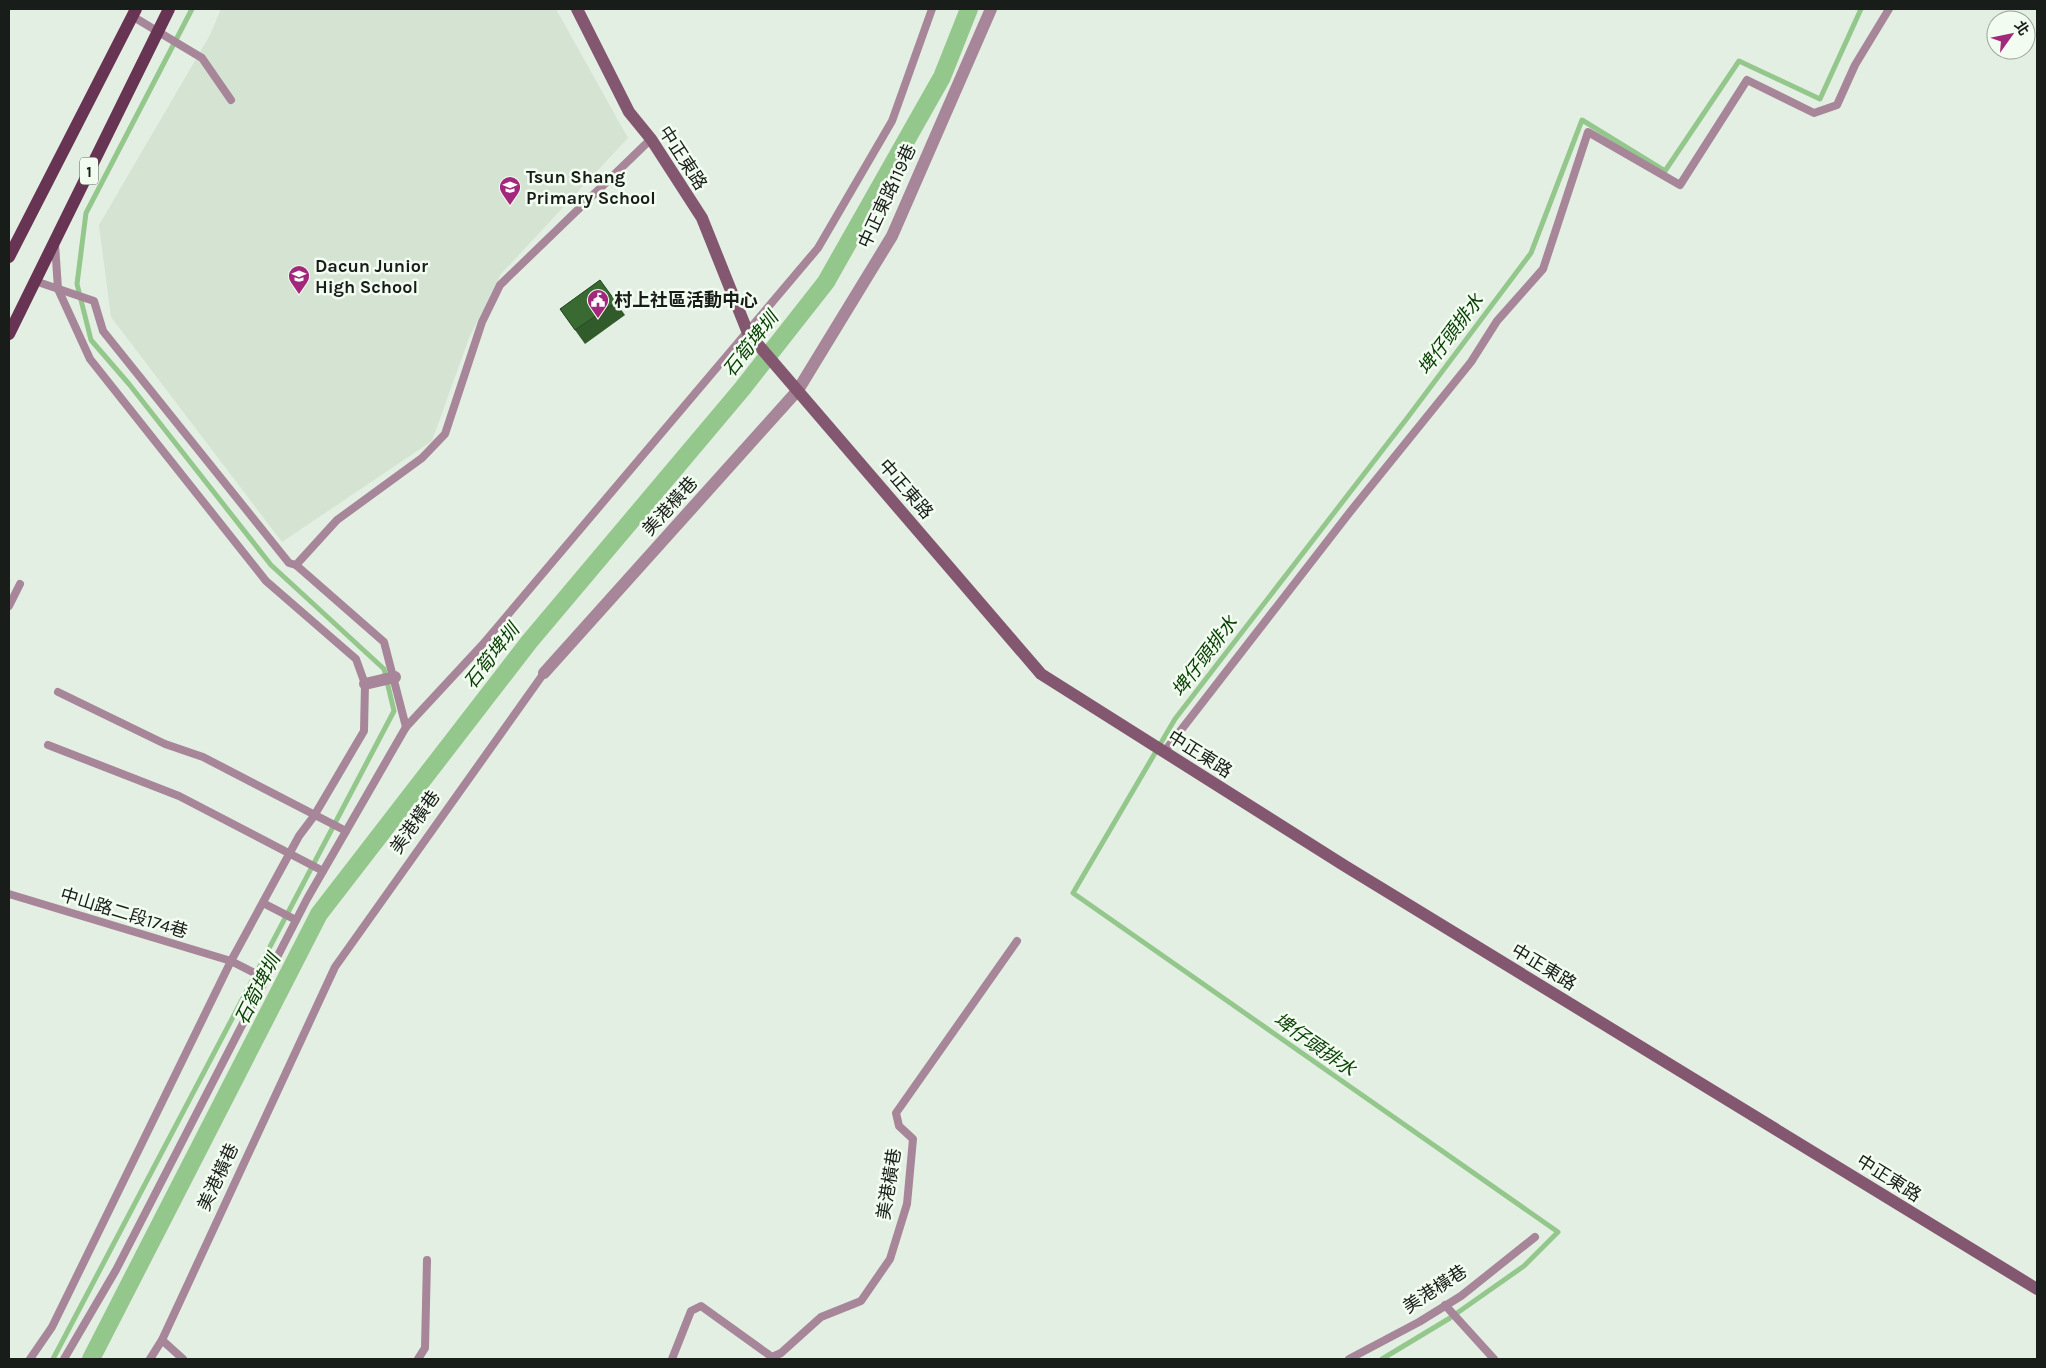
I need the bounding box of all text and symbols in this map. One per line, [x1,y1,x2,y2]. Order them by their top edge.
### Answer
north arrow [1986,10,2036,60]
text: 北 [2011,18,2032,39]
street label: 中正東路 [654,122,712,194]
street label: 中正東路119巷 [853,140,921,252]
road number: 1 [80,158,98,185]
place label: Tsun Shang Primary School [526,166,656,209]
school or university icon: Tsun Shang Primary School [498,175,522,206]
place label: Dacun Junior High School [315,255,428,298]
school or university icon: Dacun Junior High School [287,264,311,295]
public building icon: 村上社區活動中心 [586,288,610,319]
place label: 村上社區活動中心 [614,289,758,311]
water label: 埤仔頭排水 [1413,289,1489,379]
water label: 石筍埤圳 [719,306,785,381]
street label: 中正東路 [874,455,938,523]
street label: 美港橫巷 [638,472,702,540]
water label: 埤仔頭排水 [1167,611,1243,701]
water label: 石筍埤圳 [460,618,526,693]
street label: 中正東路 [1164,726,1236,782]
street label: 美港橫巷 [385,786,445,858]
street label: 中山路二段174巷 [57,883,191,943]
street label: 中正東路 [1507,939,1581,995]
water label: 石筍埤圳 [231,948,286,1028]
water label: 埤仔頭排水 [1269,1009,1360,1082]
street label: 美港橫巷 [193,1140,243,1214]
street label: 美港橫巷 [873,1147,905,1221]
street label: 中正東路 [1853,1150,1925,1206]
street label: 美港橫巷 [1399,1260,1471,1318]

